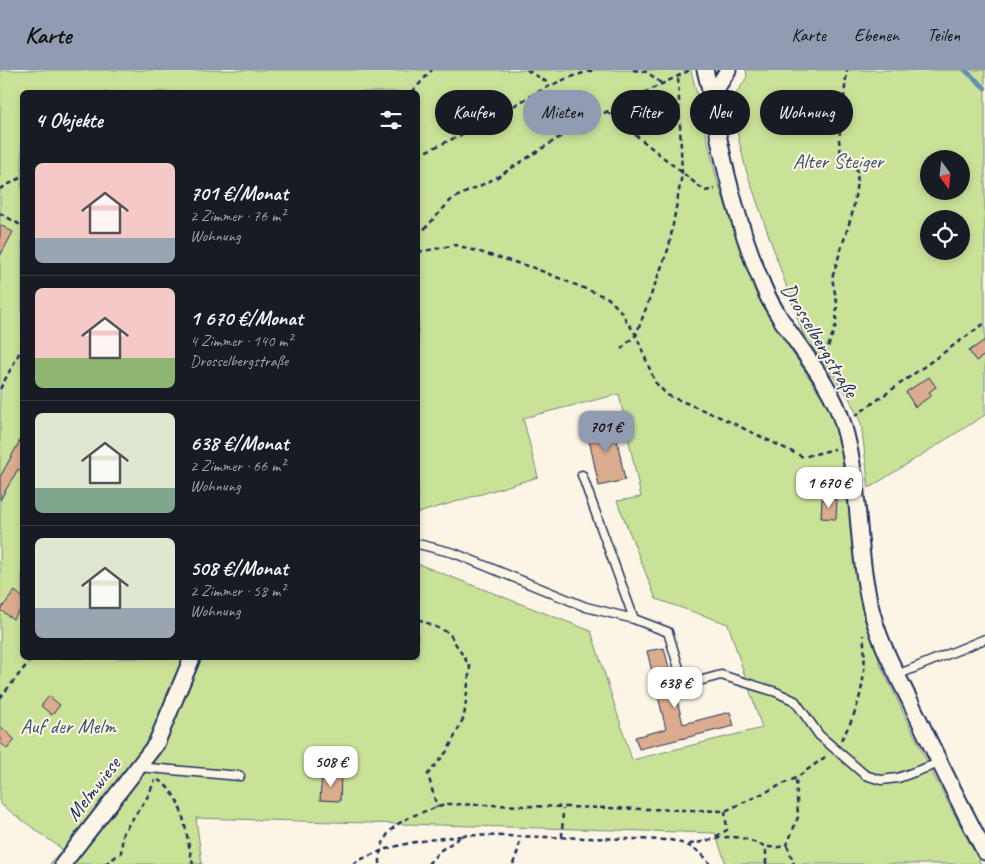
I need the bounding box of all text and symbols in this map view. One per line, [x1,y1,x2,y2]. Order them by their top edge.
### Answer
text: Karte [25,20,72,50]
text: Karte [791,24,826,46]
text: Ebenen [854,24,899,46]
text: Teilen [927,24,960,46]
chip: Kaufen [435,90,513,135]
chip: Mieten [523,90,601,135]
chip: Filter [611,90,680,135]
chip: Neu [690,90,750,135]
chip: Wohnung [760,90,853,135]
icon: filters [377,106,405,134]
text: 4 Objekte [35,107,103,133]
park label: Alter Steiger [793,148,885,174]
north arrow [920,150,970,200]
map controls [920,150,970,260]
text: 701 €/Monat [190,180,288,206]
icon: home [75,183,135,243]
text: 2 Zimmer · 76 m² [190,206,285,226]
button: locate [920,210,970,260]
text: Wohnung [190,226,241,246]
street label: Drosselbergstraße [776,278,865,404]
text: 1 670 €/Monat [190,305,303,331]
icon: home [75,308,135,368]
text: 4 Zimmer · 140 m² [190,331,292,351]
text: Drosselbergstraße [190,351,288,371]
pin: 701 € [571,410,641,453]
text: 701 € [590,417,622,437]
text: 638 €/Monat [190,430,288,456]
icon: home [75,433,135,493]
text: 2 Zimmer · 66 m² [190,456,285,476]
pin: 1 670 € [783,466,875,509]
text: 1 670 € [807,473,851,493]
text: Wohnung [190,476,241,496]
text: 508 €/Monat [190,555,288,581]
icon: home [75,558,135,618]
text: 2 Zimmer · 58 m² [190,581,285,601]
text: Wohnung [190,601,241,621]
pin: 638 € [640,666,710,709]
text: 638 € [658,673,692,693]
park label: Auf der Melm [20,713,117,739]
pin: 508 € [296,746,366,788]
street label: Melmwiese [60,750,127,826]
text: 508 € [315,752,347,772]

